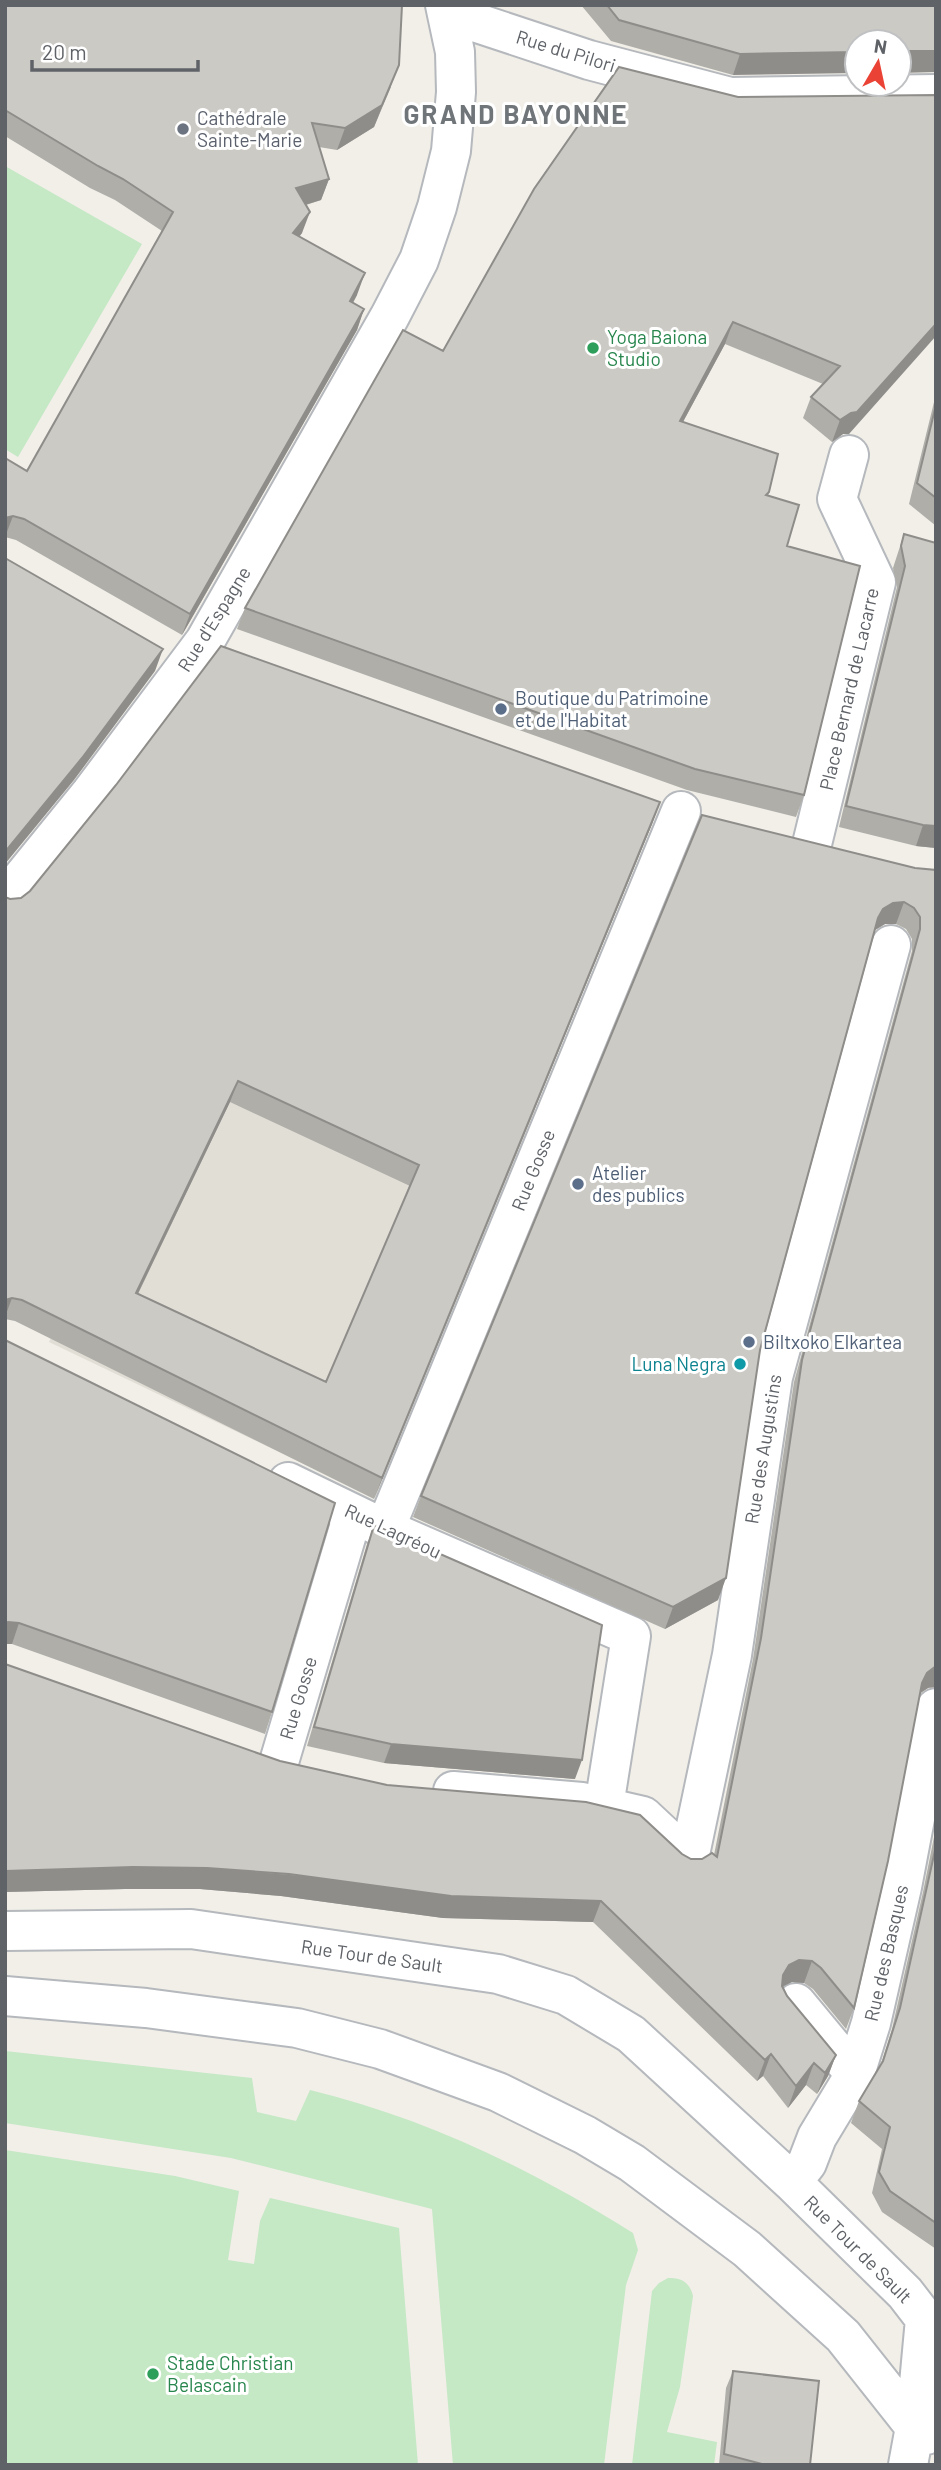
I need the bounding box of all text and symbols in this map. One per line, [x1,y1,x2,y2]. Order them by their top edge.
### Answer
street label: Rue du Pilori [514,25,619,77]
scale bar [32,28,198,72]
north arrow [843,28,913,98]
text: N [873,33,889,58]
text: 20 m [42,39,87,64]
district label: GRAND BAYONNE [403,98,629,129]
place label: Cathédrale Sainte-Marie [197,106,302,151]
marker: Cathédrale Sainte-Marie [175,121,191,137]
place label: Yoga Baiona Studio [607,325,707,370]
marker: Yoga Baiona Studio [585,340,601,356]
street label: Rue d'Espagne [172,562,255,676]
street label: Place Bernard de Lacarre [814,585,883,792]
place label: Boutique du Patrimoine et de l'Habitat [515,686,709,731]
marker: Boutique du Patrimoine et de l'Habitat [493,701,509,717]
street label: Rue Gosse [506,1126,559,1214]
place label: Atelier des publics [592,1161,685,1206]
marker: Atelier des publics [570,1176,586,1192]
place label: Biltxoko Elkartea [763,1330,902,1353]
marker: Biltxoko Elkartea [741,1334,757,1350]
place label: Luna Negra [632,1352,726,1375]
marker: Luna Negra [732,1356,748,1372]
street label: Rue des Augustins [739,1372,786,1525]
street label: Rue Lagréou [341,1498,445,1563]
street label: Rue Gosse [274,1653,321,1742]
street label: Rue des Basques [859,1882,912,2023]
street label: Rue Tour de Sault [300,1934,444,1977]
street label: Rue Tour de Sault [800,2190,917,2307]
place label: Stade Christian Belascain [167,2351,293,2396]
marker: Stade Christian Belascain [145,2366,161,2382]

